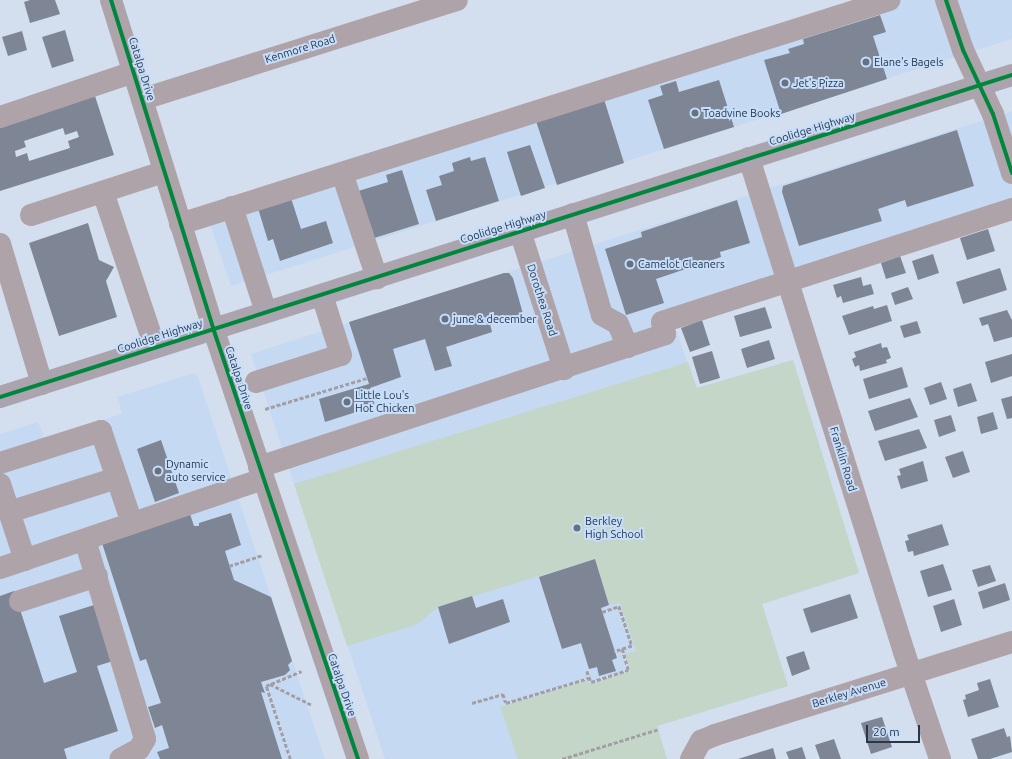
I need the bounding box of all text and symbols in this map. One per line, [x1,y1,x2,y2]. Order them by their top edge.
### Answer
street label: Kenmore Road [263,32,337,66]
street label: Catalpa Drive [126,36,158,102]
place label: Elane's Bagels [874,55,944,69]
marker: Elane's Bagels [861,57,871,67]
place label: Jet's Pizza [793,76,844,90]
marker: Jet's Pizza [780,78,790,88]
place label: Toadvine Books [703,106,780,120]
marker: Toadvine Books [690,108,700,118]
street label: Coolidge Highway [768,110,856,148]
street label: Coolidge Highway [459,208,547,246]
place label: Camelot Cleaners [638,257,725,271]
marker: Camelot Cleaners [625,259,635,269]
street label: Dorothea Road [524,262,560,338]
place label: june & december [453,312,536,326]
marker: june & december [440,314,450,324]
street label: Coolidge Highway [116,316,204,356]
street label: Catalpa Drive [223,345,255,411]
place label: Little Lou's Hot Chicken [355,389,414,415]
marker: Little Lou's Hot Chicken [342,397,352,407]
street label: Franklin Road [827,425,859,493]
place label: Dynamic auto service [166,458,226,484]
marker: Dynamic auto service [153,466,163,476]
place label: Berkley High School [585,515,643,541]
marker: Berkley High School [572,523,582,533]
street label: Catalpa Drive [325,652,359,718]
street label: Berkley Avenue [810,675,888,711]
scale bar [868,717,922,743]
text: 20 m [873,725,900,738]

